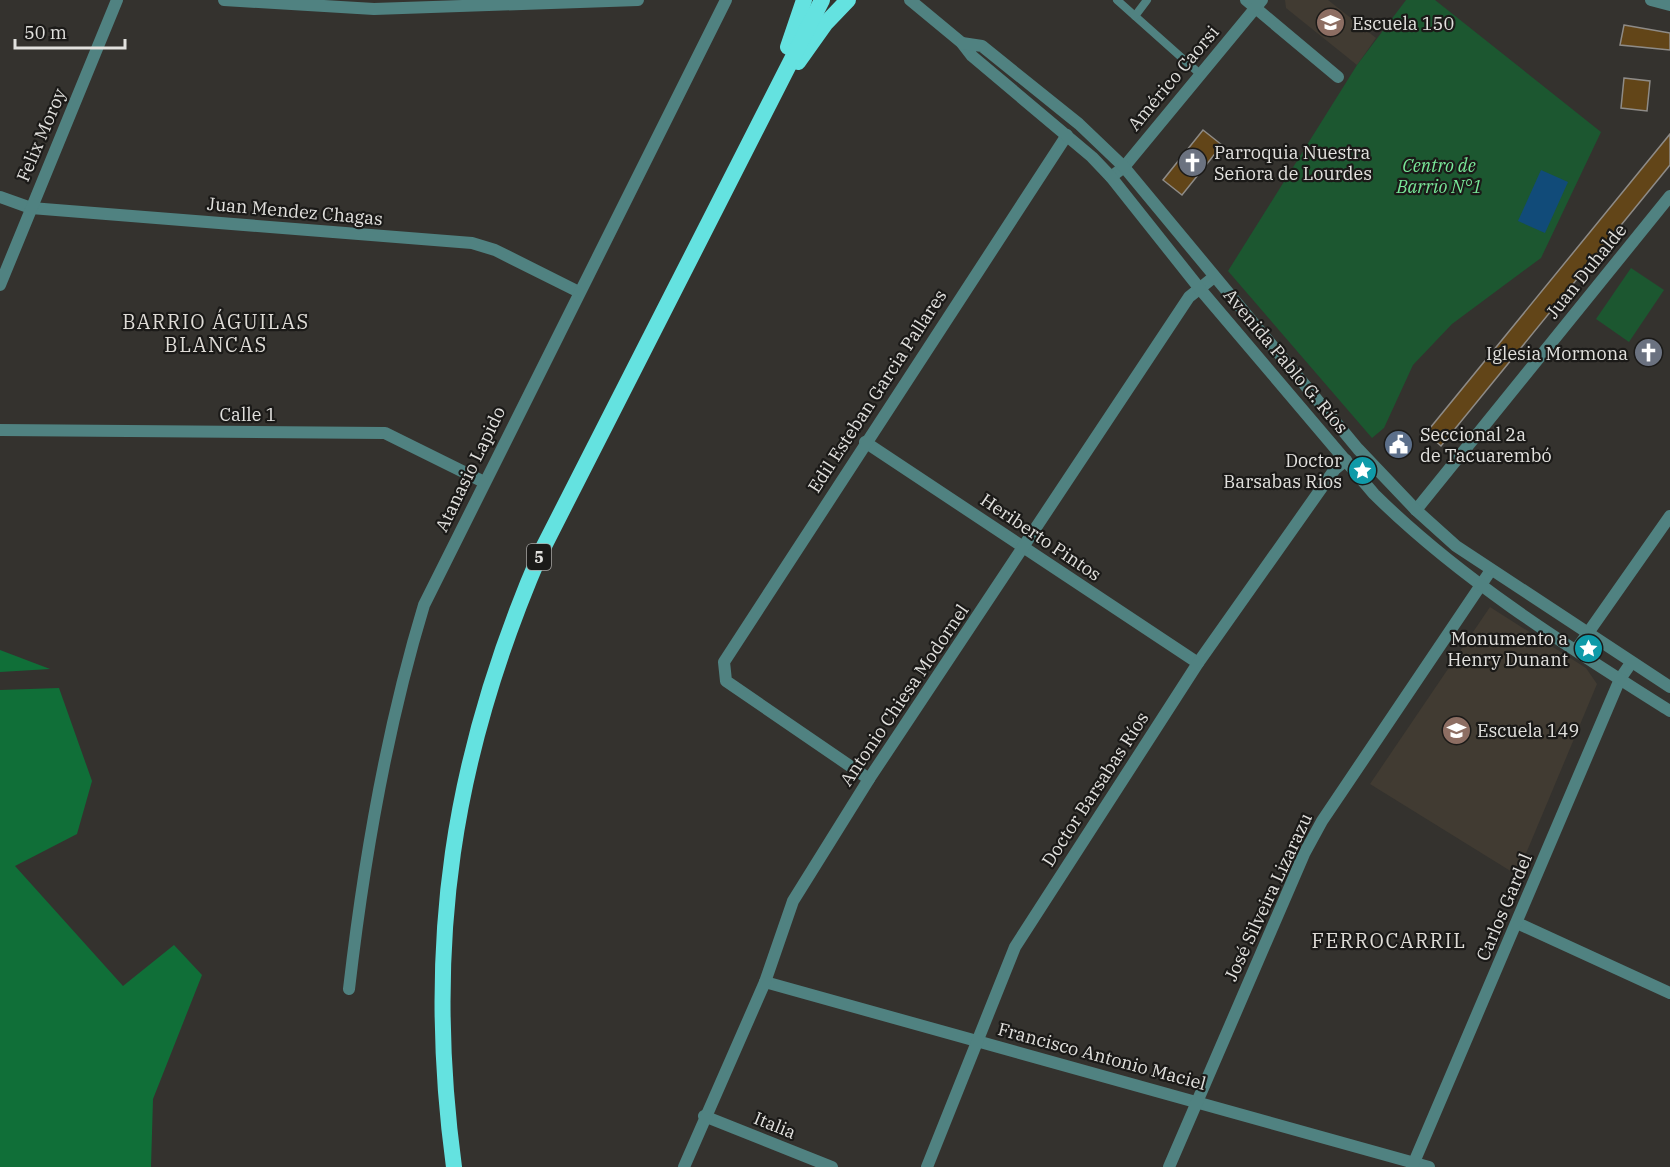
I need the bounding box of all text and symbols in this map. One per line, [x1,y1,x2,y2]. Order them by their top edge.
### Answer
school or university icon: Escuela 150 [1315,7,1347,39]
scale bar [15,12,124,50]
place label: Escuela 150 [1352,12,1454,35]
text: 50 m [24,21,67,44]
street label: Américo Caorsi [1122,21,1224,135]
street label: Felix Moroy [11,85,71,185]
place label: Parroquia Nuestra Señora de Lourdes [1214,141,1372,185]
church icon: Parroquia Nuestra Señora de Lourdes [1177,146,1209,178]
park label: Centro de Barrio N°1 [1395,154,1482,198]
street label: Juan Mendez Chagas [206,192,384,230]
street label: Juan Duhalde [1541,219,1631,323]
street label: Avenida Pablo G. Ríos [1219,284,1353,438]
street label: Edil Esteban Garcia Pallares [803,285,951,497]
district label: BARRIO ÁGUILAS BLANCAS [122,308,310,358]
church icon: Iglesia Mormona [1633,337,1665,369]
place label: Iglesia Mormona [1486,342,1628,365]
street label: Calle 1 [220,403,276,426]
street label: Atanasio Lapido [430,403,510,535]
place label: Seccional 2a de Tacuarembó [1420,423,1552,467]
public building icon: Seccional 2a de Tacuarembó [1383,428,1415,460]
place label: Doctor Barsabas Rios [1223,449,1342,493]
place icon: Doctor Barsabas Rios [1347,454,1379,486]
street label: Heriberto Pintos [976,488,1106,586]
road number: 5 [527,544,551,570]
street label: Antonio Chiesa Modornel [834,600,974,790]
place label: Monumento a Henry Dunant [1447,627,1568,671]
place icon: Monumento a Henry Dunant [1573,632,1605,664]
street label: Doctor Barsabas Ríos [1036,707,1154,871]
school or university icon: Escuela 149 [1440,714,1472,746]
place label: Escuela 149 [1477,719,1579,742]
street label: José Silveira Lizarazu [1219,809,1317,985]
street label: Carlos Gardel [1471,850,1537,964]
district label: FERROCARRIL [1311,927,1467,954]
street label: Francisco Antonio Maciel [995,1017,1209,1095]
street label: Italia [751,1106,800,1144]

